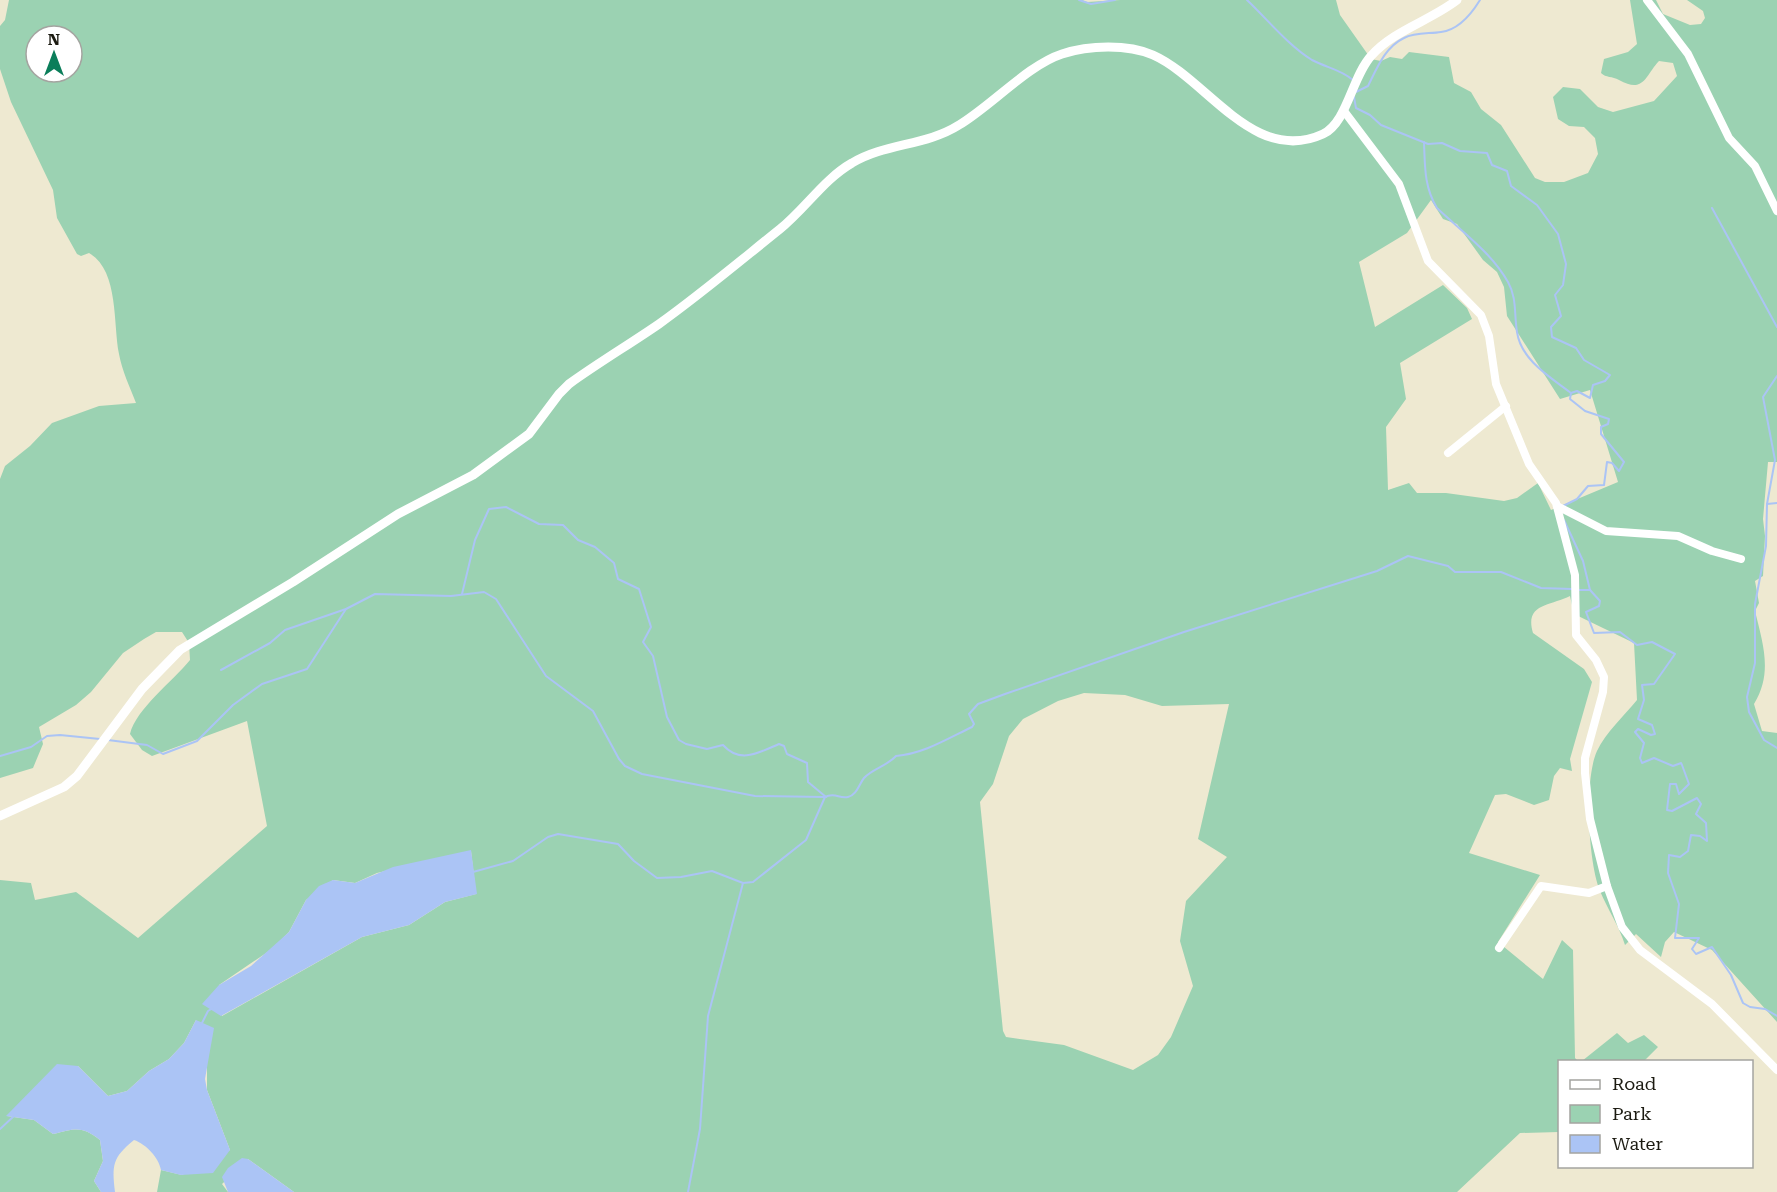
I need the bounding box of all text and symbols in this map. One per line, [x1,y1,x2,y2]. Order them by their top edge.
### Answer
north arrow [24,24,84,84]
text: N [48,30,60,49]
legend [1558,1060,1753,1168]
text: Road [1612,1073,1657,1094]
text: Park [1612,1103,1652,1124]
text: Water [1612,1133,1663,1154]

